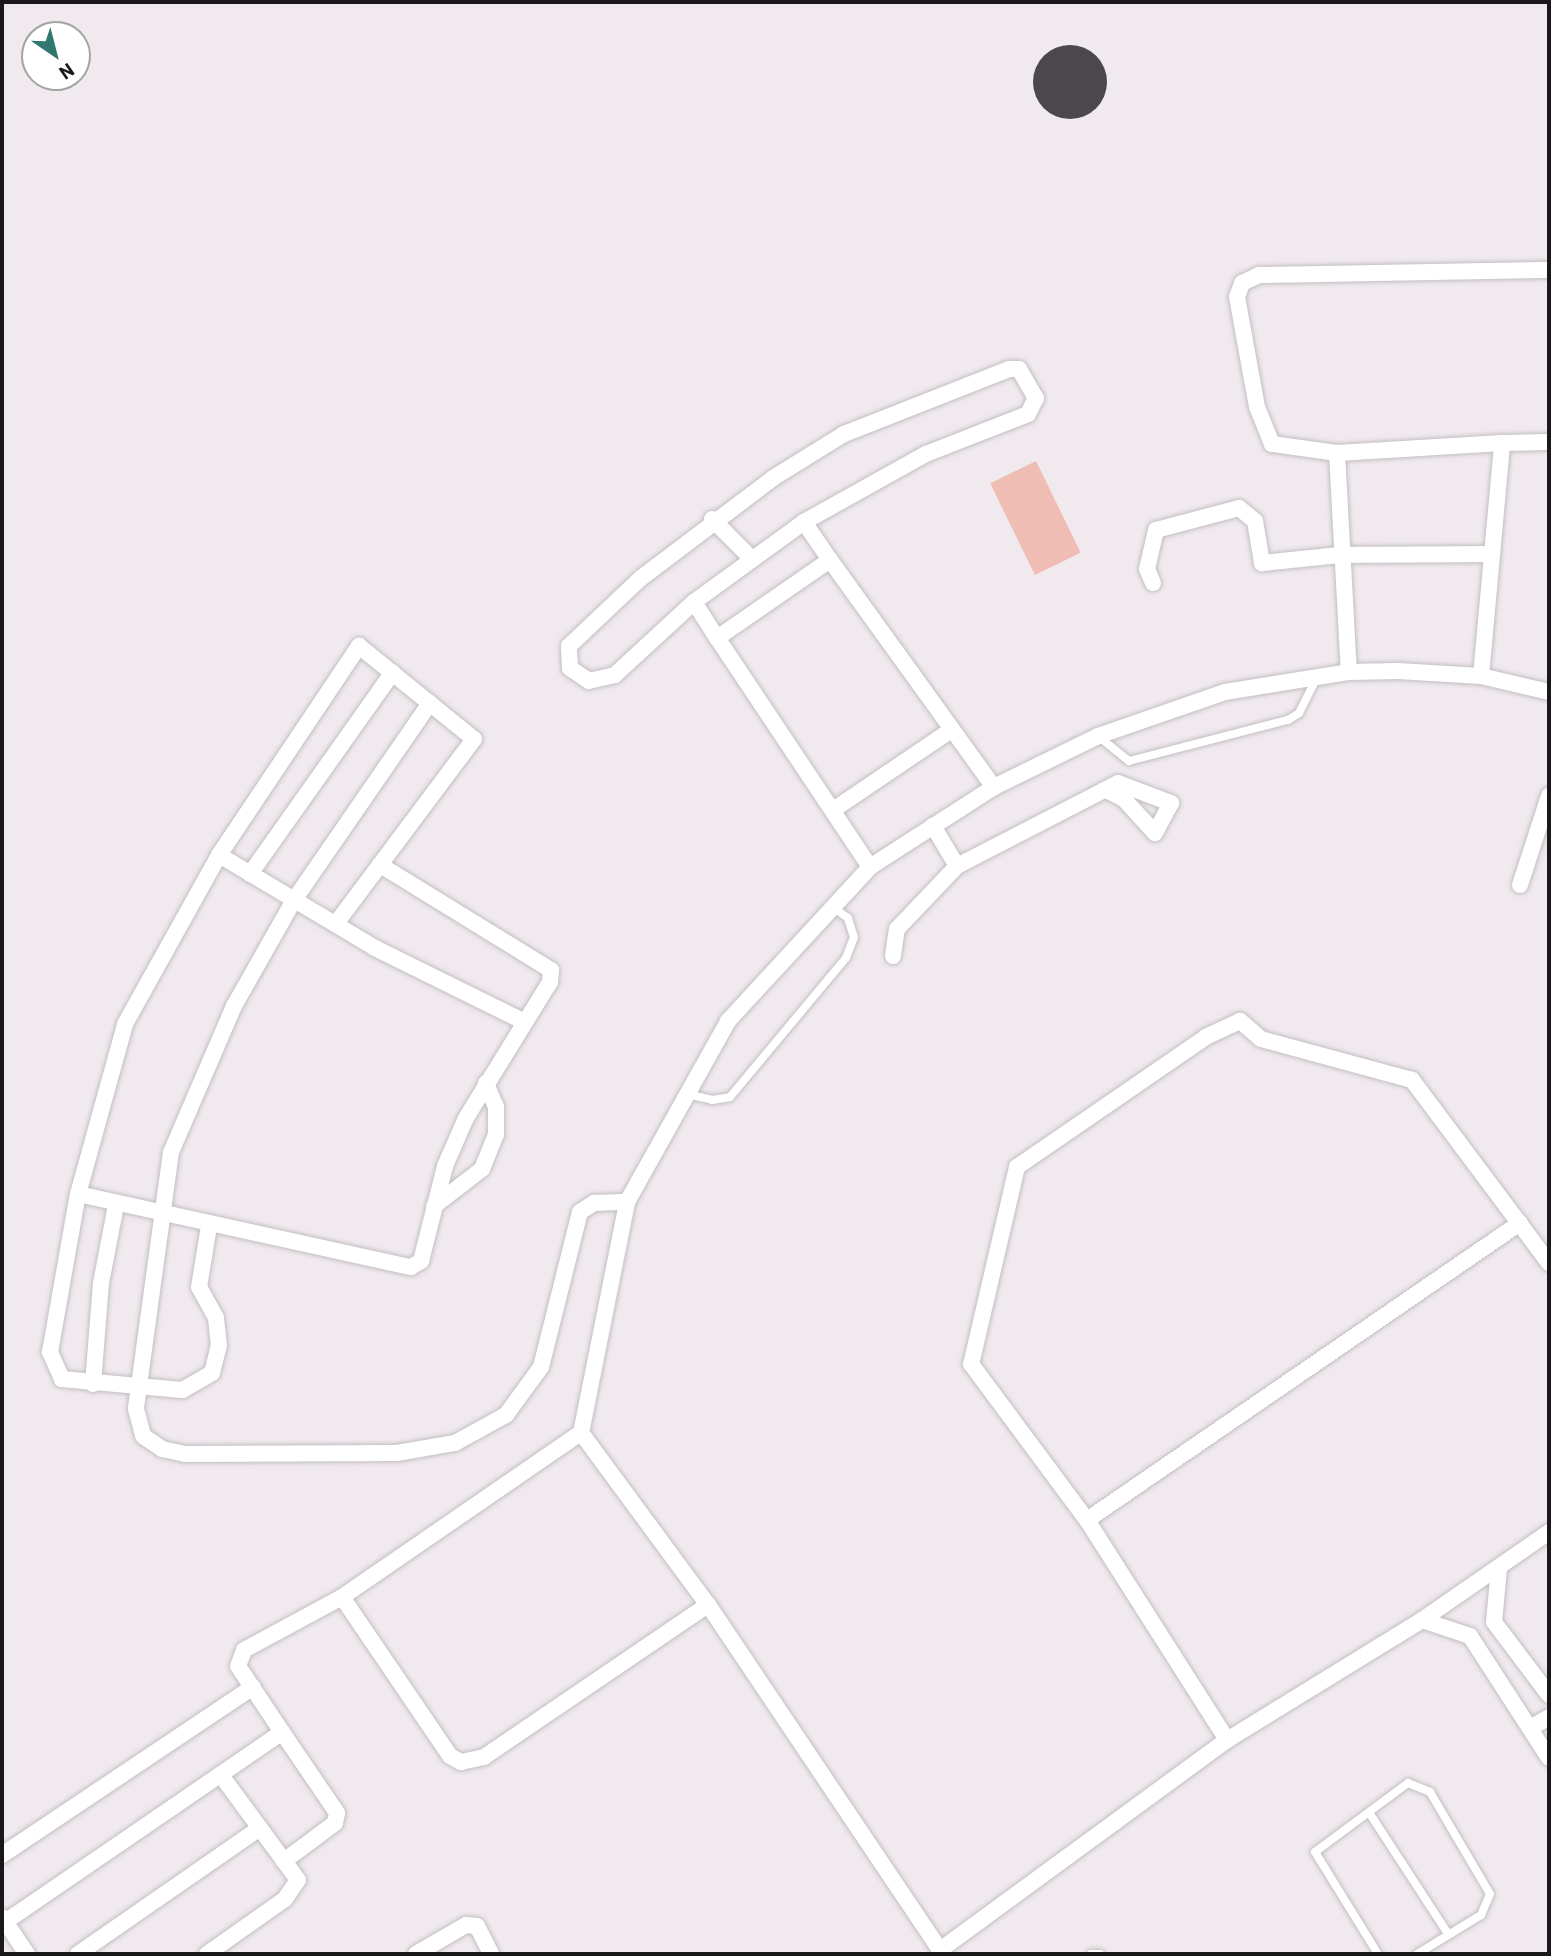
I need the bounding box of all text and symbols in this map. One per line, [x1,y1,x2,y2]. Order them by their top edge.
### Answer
north arrow [21,21,91,91]
text: N [55,59,79,85]

